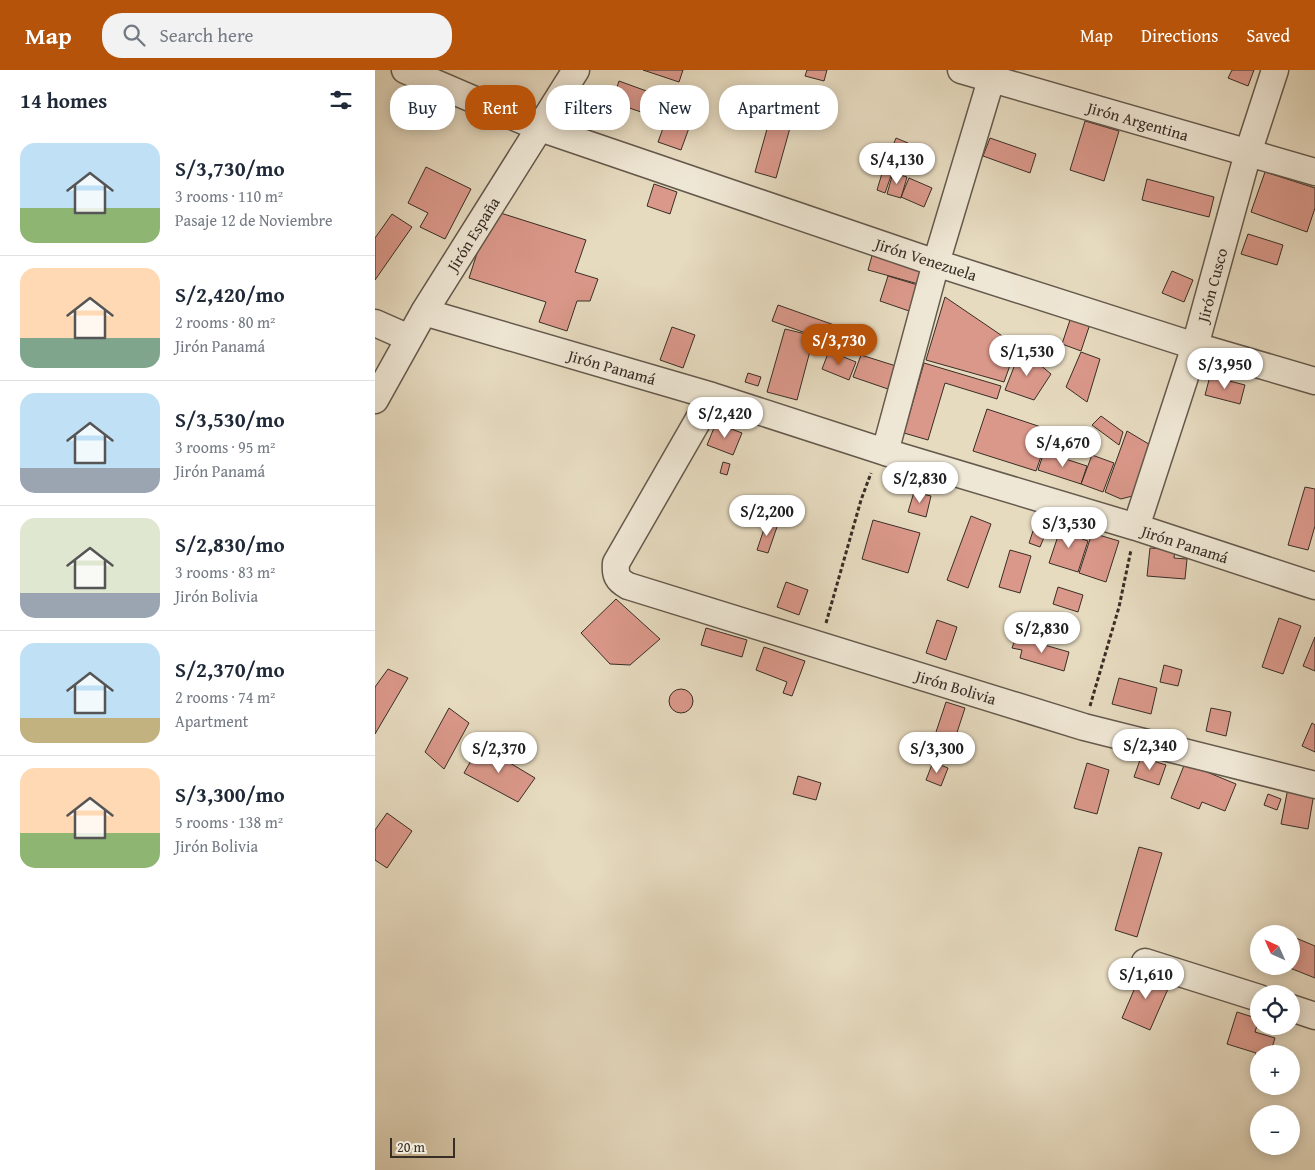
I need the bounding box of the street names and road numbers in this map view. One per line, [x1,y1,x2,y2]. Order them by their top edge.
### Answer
street label: Jirón Argentina [1083,95,1192,147]
street label: Jirón España [440,192,506,278]
street label: Jirón Venezuela [870,231,980,287]
street label: Jirón Cusco [1190,245,1233,327]
street label: Jirón Panamá [563,342,659,391]
street label: Jirón Panamá [1137,518,1232,569]
street label: Jirón Bolivia [911,663,1000,711]

